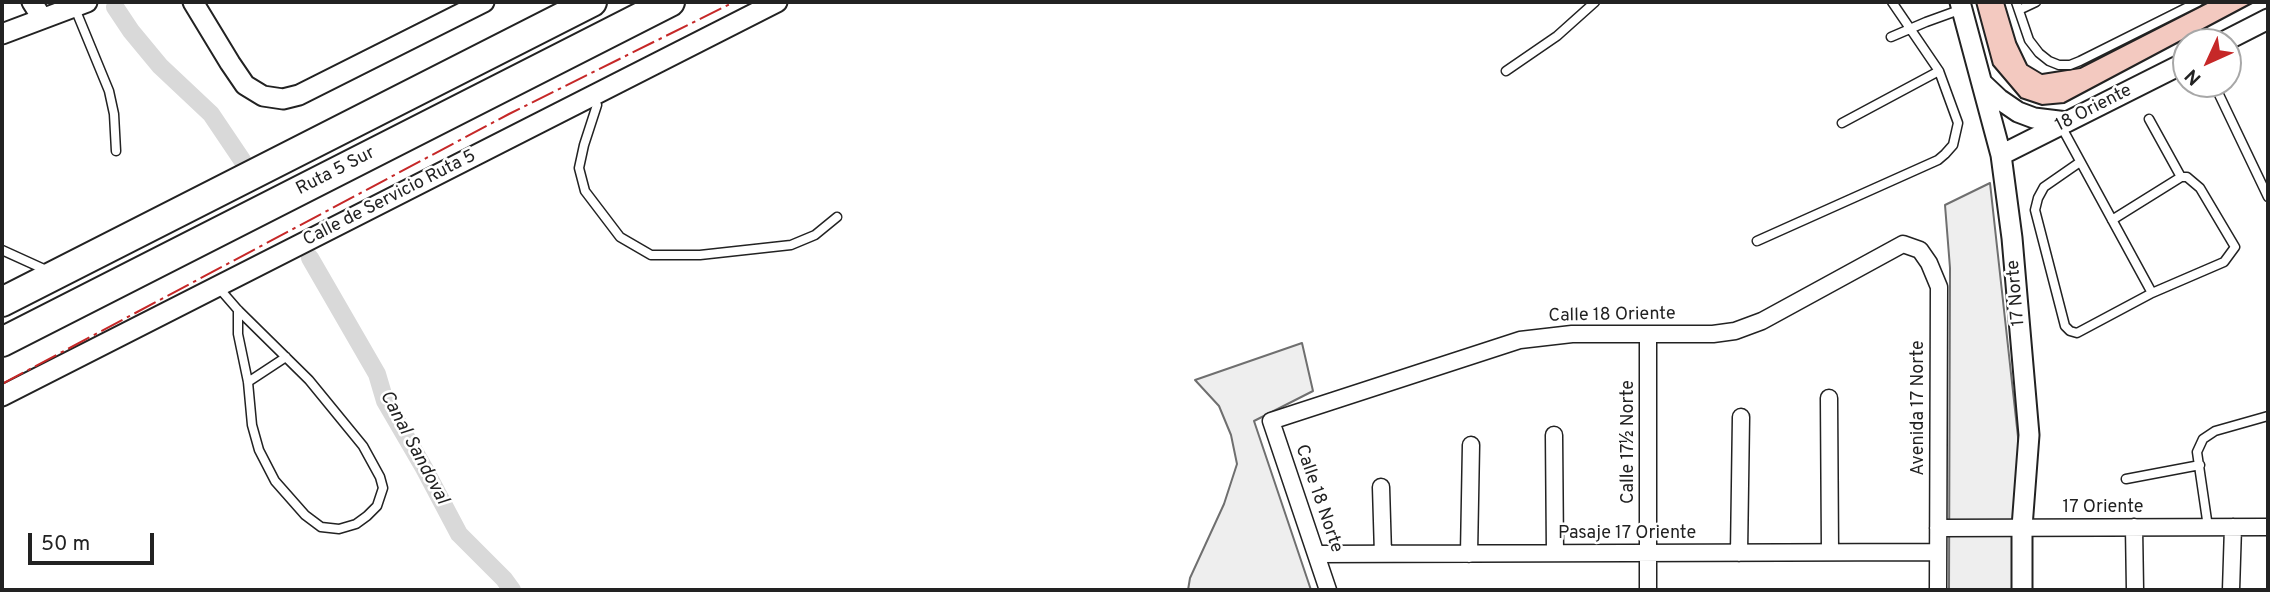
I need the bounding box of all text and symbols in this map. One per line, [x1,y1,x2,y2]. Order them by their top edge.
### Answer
north arrow [2172,28,2242,98]
text: N [2180,63,2207,90]
street label: 18 Oriente [2052,81,2136,137]
street label: Ruta 5 Sur [293,143,379,201]
street label: Calle de Servicio Ruta 5 [300,146,480,252]
street label: 17 Norte [2003,259,2031,327]
street label: Calle 18 Oriente [1548,304,1676,328]
street label: Avenida 17 Norte [1908,340,1930,476]
street label: Calle 17½ Norte [1618,380,1640,504]
water label: Canal Sandoval [373,387,453,509]
street label: Calle 18 Norte [1289,442,1347,556]
street label: 17 Oriente [2063,497,2143,519]
scale bar [32,518,158,562]
street label: Pasaje 17 Oriente [1558,523,1696,545]
text: 50 m [41,531,90,558]

